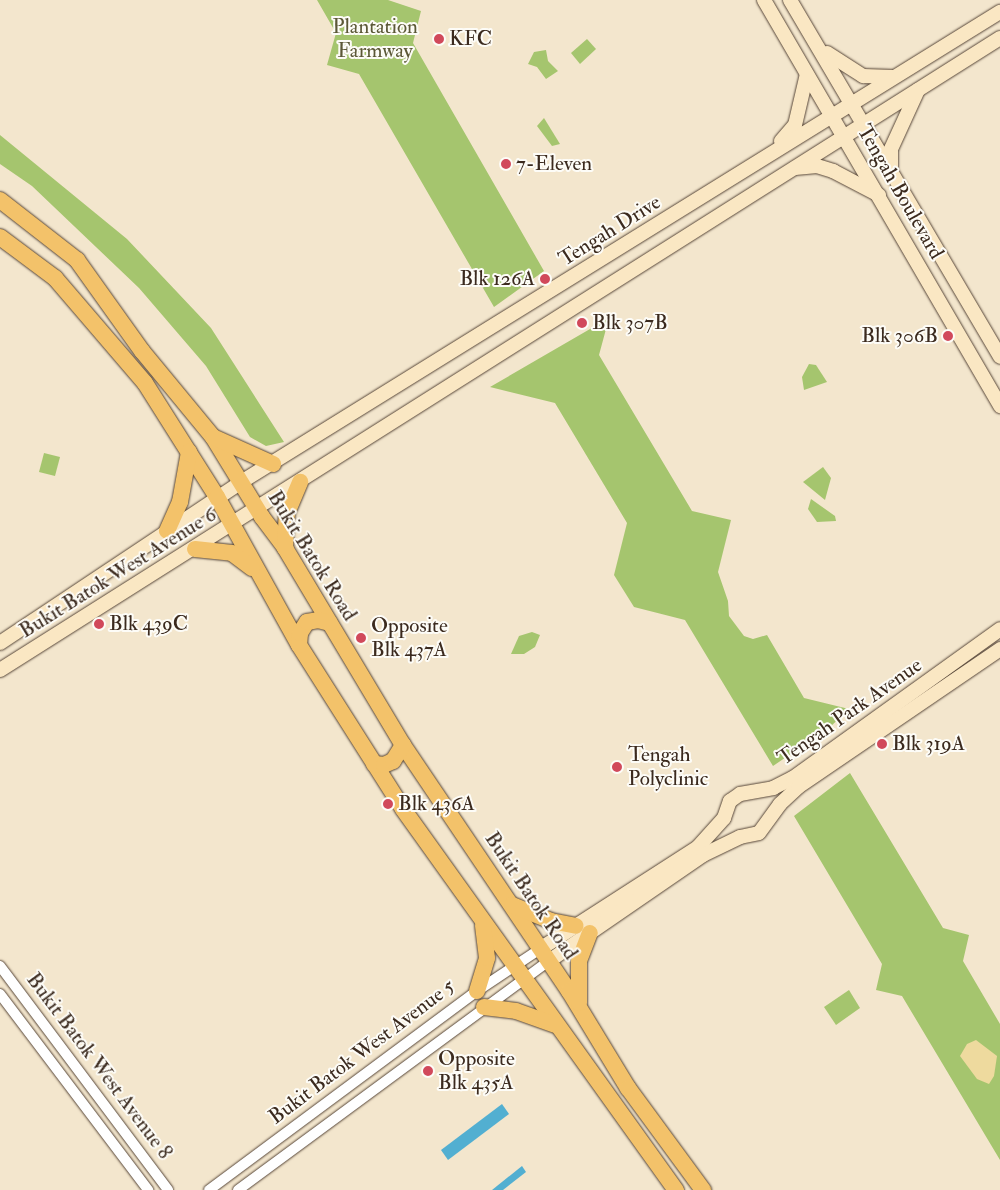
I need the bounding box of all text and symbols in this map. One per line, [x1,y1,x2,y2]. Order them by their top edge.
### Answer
park label: Plantation Farmway [332,14,418,64]
place label: KFC [449,26,492,52]
marker: KFC [433,33,445,45]
street label: Tengah Boulevard [851,120,949,264]
place label: 7-Eleven [516,151,592,177]
marker: 7-Eleven [500,158,512,170]
street label: Tengah Drive [555,190,665,272]
place label: Blk 126A [459,266,535,292]
marker: Blk 126A [539,273,551,285]
place label: Blk 307B [592,310,668,336]
marker: Blk 307B [576,317,588,329]
place label: Blk 306B [861,323,938,349]
marker: Blk 306B [942,330,954,342]
street label: Bukit Batok Road [262,486,362,626]
street label: Bukit Batok West Avenue 6 [15,502,221,644]
place label: Blk 439C [109,611,188,637]
place label: Opposite Blk 437A [371,613,448,663]
marker: Blk 439C [93,618,105,630]
marker: Opposite Blk 437A [355,632,367,644]
street label: Tengah Park Avenue [773,653,927,771]
place label: Blk 319A [892,731,965,757]
marker: Blk 319A [876,738,888,750]
place label: Tengah Polyclinic [628,742,708,792]
marker: Tengah Polyclinic [610,760,624,774]
place label: Blk 436A [398,791,475,817]
marker: Blk 436A [382,798,394,810]
street label: Bukit Batok Road [479,827,583,965]
street label: Bukit Batok West Avenue 8 [21,968,177,1164]
street label: Bukit Batok West Avenue 5 [264,974,460,1130]
place label: Opposite Blk 435A [438,1046,515,1096]
marker: Opposite Blk 435A [422,1065,434,1077]

